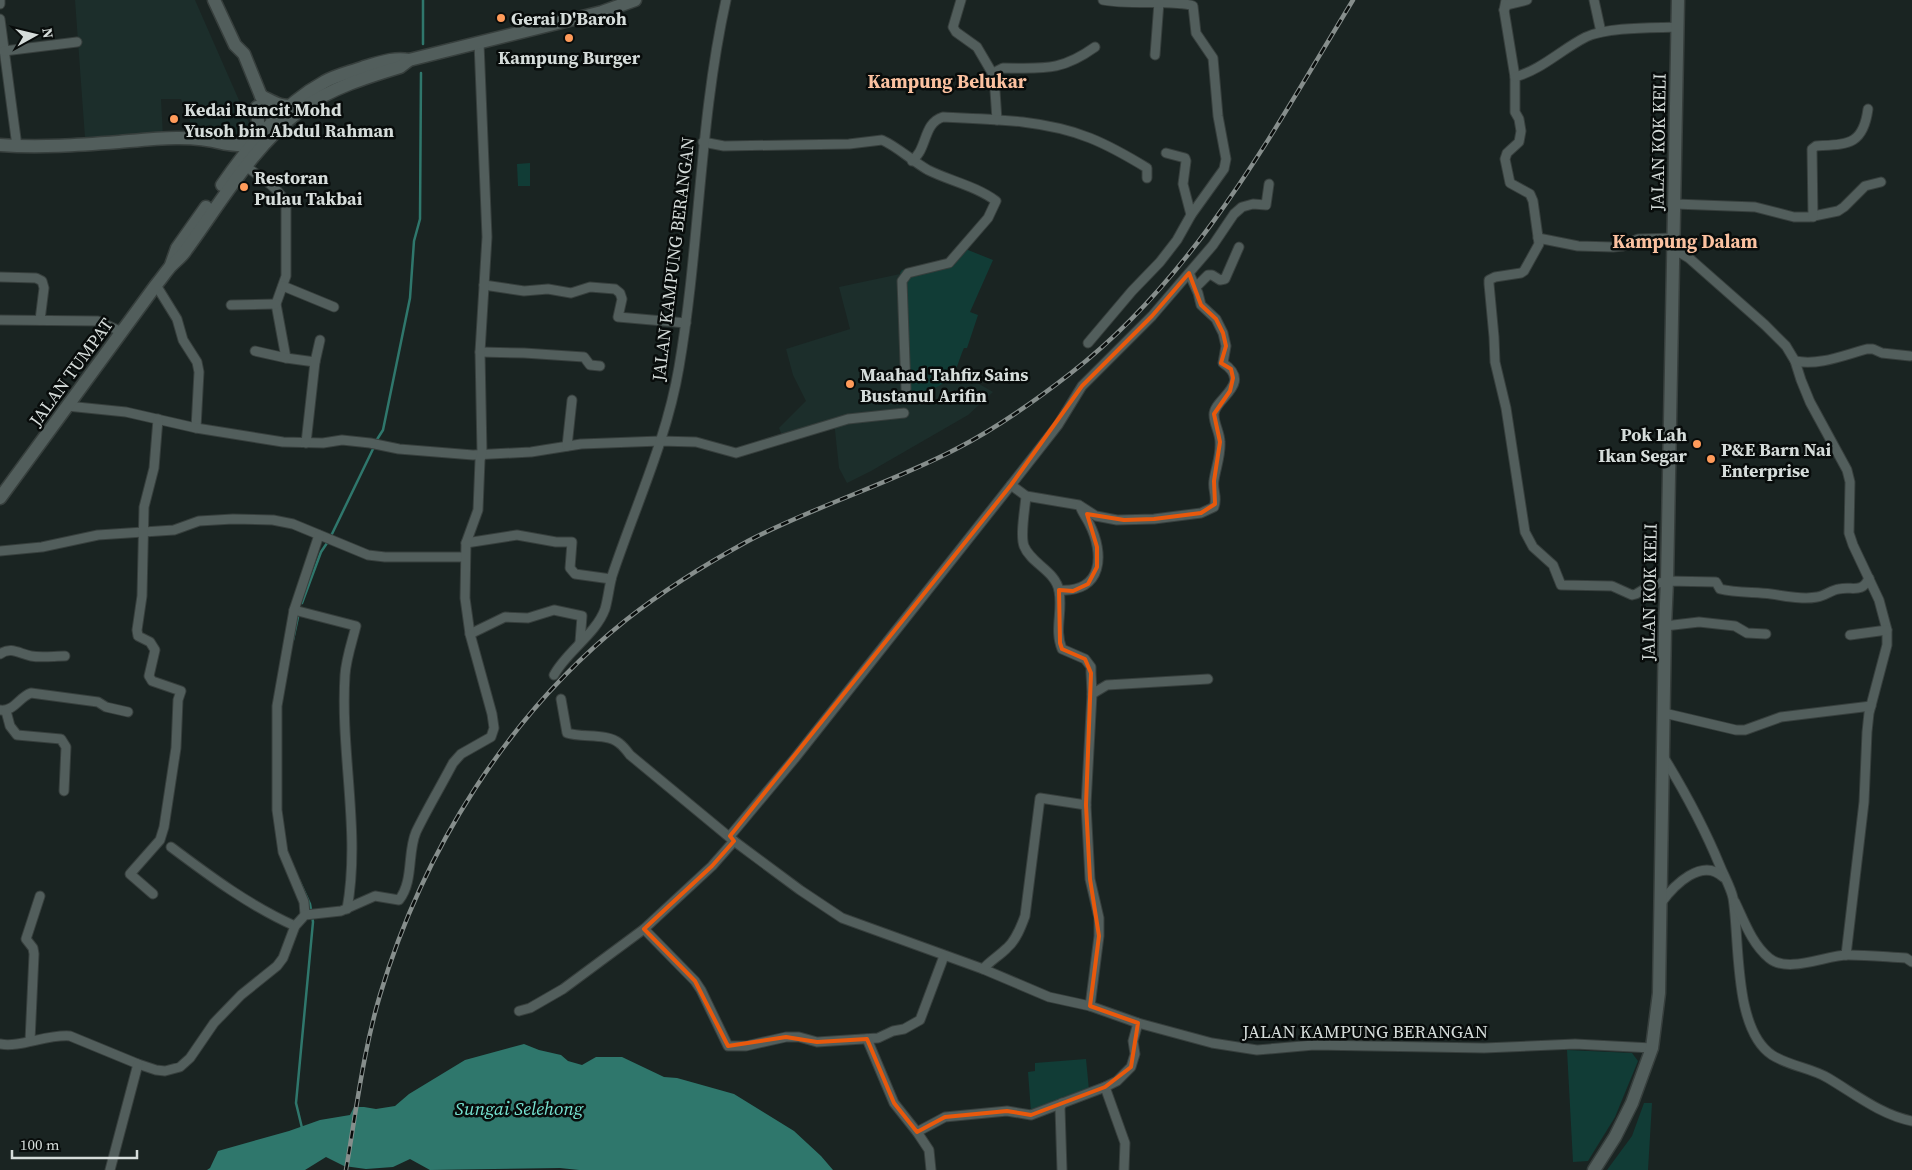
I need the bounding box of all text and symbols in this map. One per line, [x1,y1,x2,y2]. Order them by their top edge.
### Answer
place label: Gerai D'Baroh [511,6,627,31]
north arrow [10,10,60,60]
marker: Gerai D'Baroh [495,12,507,24]
text: N [37,27,58,40]
marker: Kampung Burger [563,32,575,44]
place label: Kampung Burger [498,45,641,70]
district label: Kampung Belukar [867,68,1027,94]
street label: JALAN KOK KELI [1644,73,1672,212]
place label: Kedai Runcit Mohd Yusoh bin Abdul Rahman [184,97,394,143]
marker: Kedai Runcit Mohd Yusoh bin Abdul Rahman [168,113,180,125]
street label: JALAN KAMPUNG BERANGAN [645,136,700,383]
place label: Restoran Pulau Takbai [254,165,363,211]
marker: Restoran Pulau Takbai [238,181,250,193]
district label: Kampung Dalam [1612,228,1758,254]
street label: JALAN TUMPAT [23,313,119,432]
place label: Maahad Tahfiz Sains Bustanul Arifin [860,362,1029,408]
marker: Maahad Tahfiz Sains Bustanul Arifin [844,378,856,390]
place label: Pok Lah Ikan Segar [1598,422,1688,468]
place label: P&E Barn Nai Enterprise [1721,437,1832,483]
marker: Pok Lah Ikan Segar [1691,438,1703,450]
marker: P&E Barn Nai Enterprise [1705,453,1717,465]
street label: JALAN KOK KELI [1635,523,1663,662]
street label: JALAN KAMPUNG BERANGAN [1241,1019,1488,1044]
water label: Sungai Selehong [455,1095,584,1121]
scale bar [12,1128,138,1160]
text: 100 m [20,1134,60,1155]

